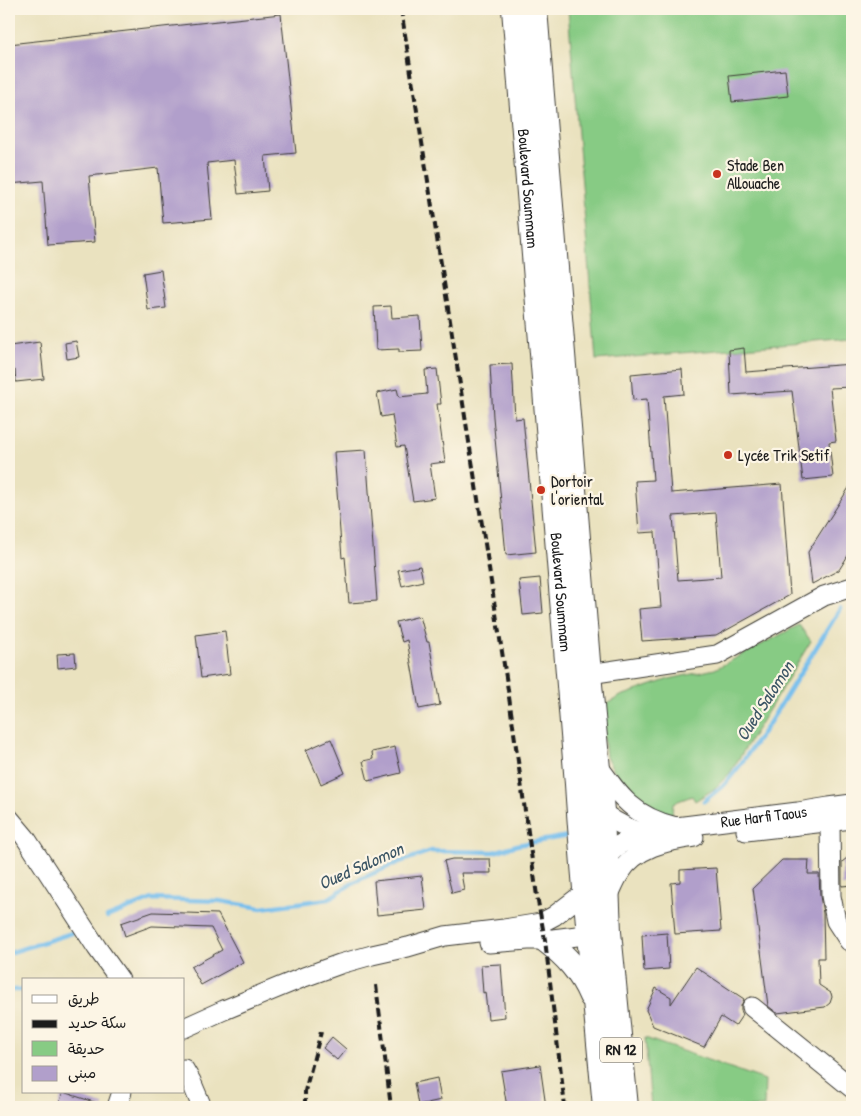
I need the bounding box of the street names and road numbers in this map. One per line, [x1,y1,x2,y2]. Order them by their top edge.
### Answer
street label: Boulevard Soummam [513,128,544,249]
street label: Boulevard Soummam [546,532,577,653]
street label: Rue Harfi Taous [719,800,808,832]
road number: RN 12 [600,1038,642,1062]

